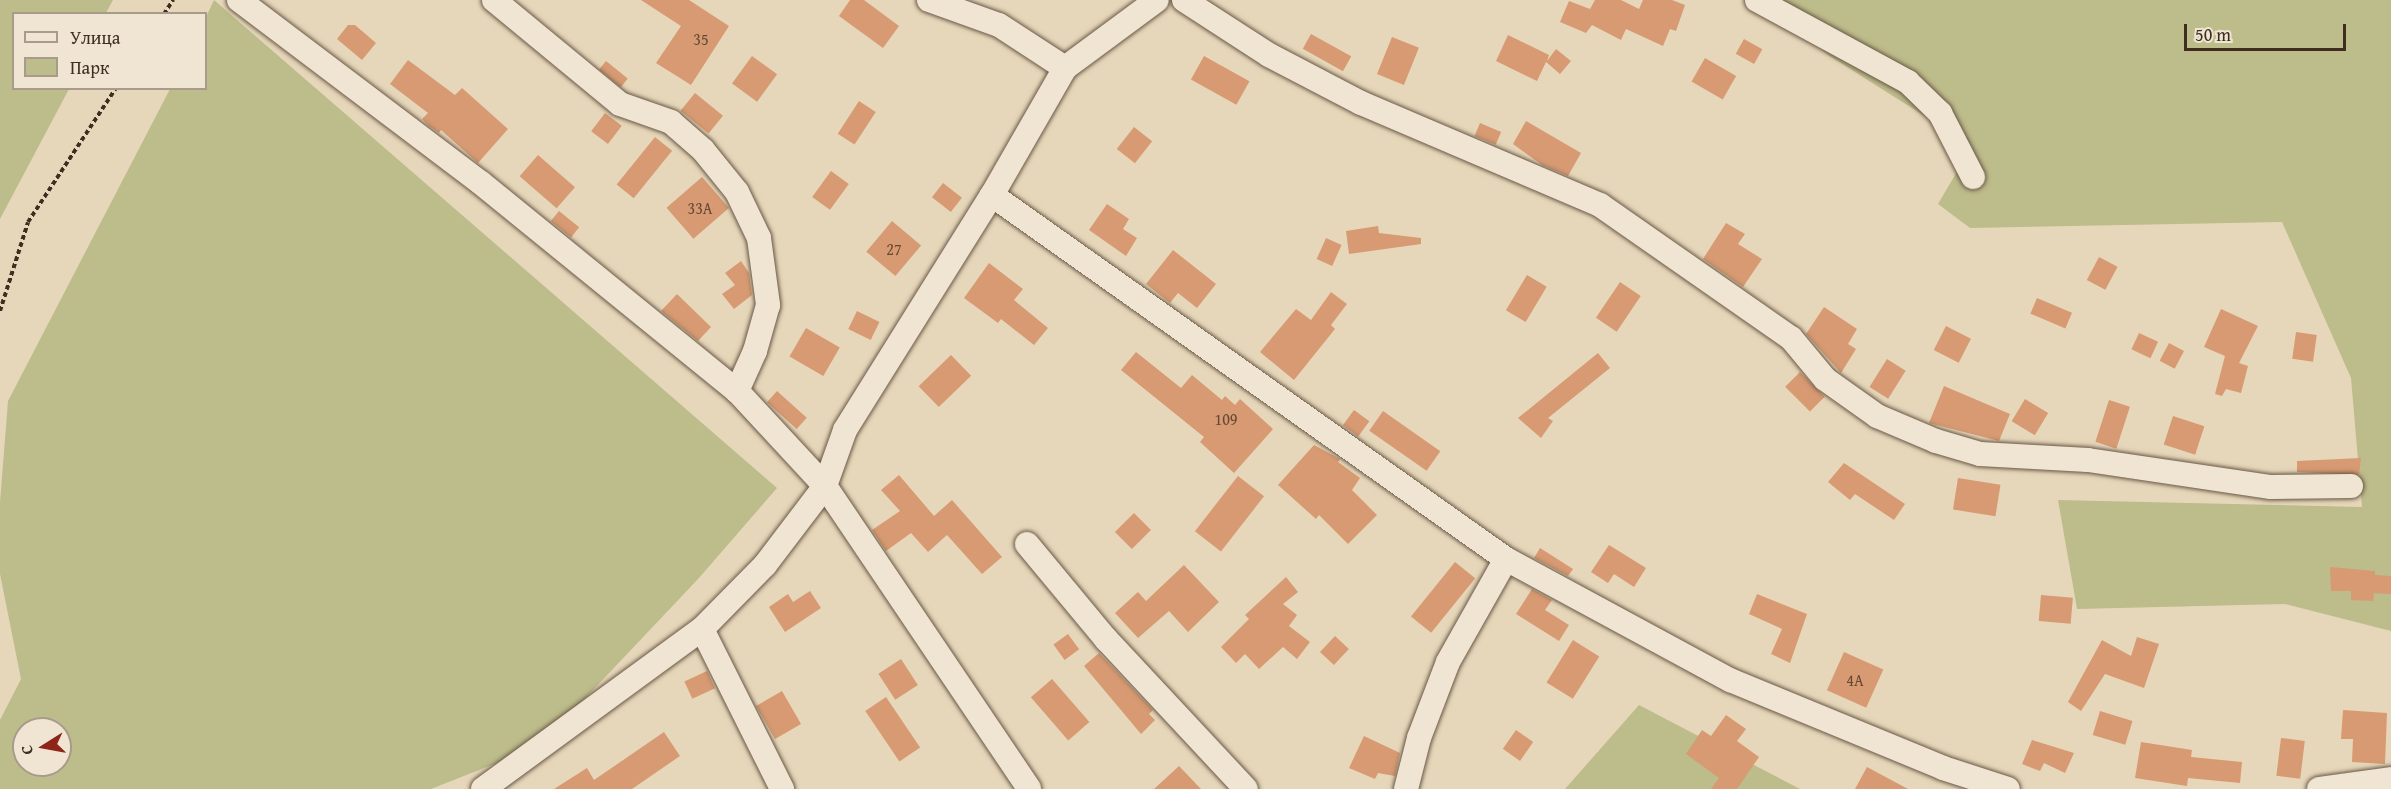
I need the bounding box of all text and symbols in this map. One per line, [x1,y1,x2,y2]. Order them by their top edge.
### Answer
legend [12,12,207,90]
scale bar [2187,12,2349,50]
text: 50 m [2195,21,2231,48]
text: Улица [70,24,120,51]
house number: 35 [693,29,709,49]
text: Парк [70,54,109,81]
house number: 33А [687,198,713,218]
house number: 27 [886,239,902,259]
house number: 109 [1214,409,1238,429]
house number: 4А [1846,670,1864,690]
north arrow [12,717,72,777]
text: С [14,743,39,757]

